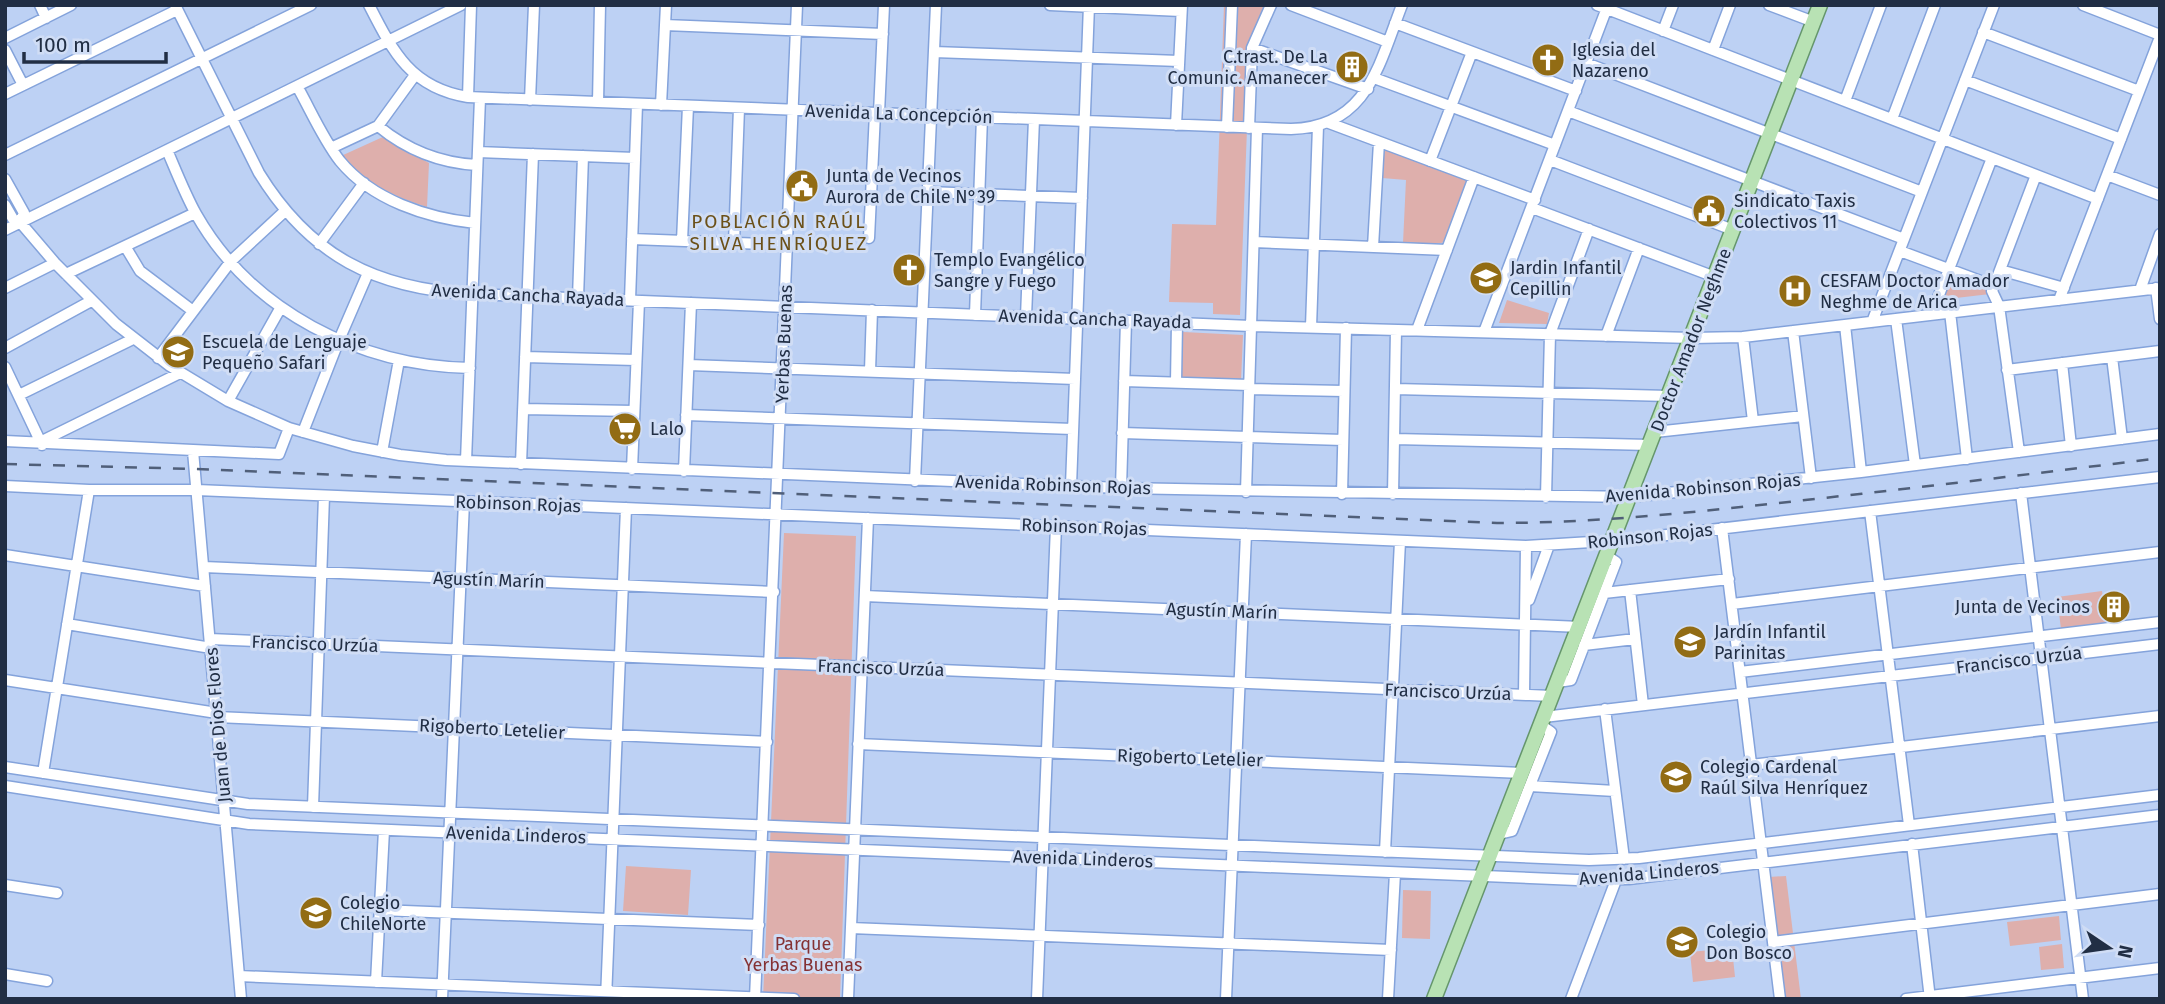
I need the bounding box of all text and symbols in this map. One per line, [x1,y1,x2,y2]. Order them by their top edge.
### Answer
scale bar [24,21,166,65]
text: 100 m [35,32,91,58]
place label: Iglesia del Nazareno [1572,39,1656,82]
church icon: Iglesia del Nazareno [1529,41,1567,79]
place label: C.trast. De La Comunic. Amanecer [1167,46,1328,89]
building icon: C.trast. De La Comunic. Amanecer [1333,48,1371,86]
street label: Avenida La Concepción [805,100,993,128]
place label: Junta de Vecinos Aurora de Chile N°39 [826,165,995,208]
public building icon: Junta de Vecinos Aurora de Chile N°39 [783,167,821,205]
place label: Sindicato Taxis Colectivos 11 [1734,190,1855,233]
public building icon: Sindicato Taxis Colectivos 11 [1690,192,1728,230]
district label: POBLACIÓN RAÚL SILVA HENRÍQUEZ [690,210,868,255]
street label: Doctor Amador Neghme [1646,245,1736,435]
place label: Templo Evangélico Sangre y Fuego [934,249,1085,292]
church icon: Templo Evangélico Sangre y Fuego [890,251,928,289]
place label: Jardin Infantil Cepillin [1510,257,1622,300]
school or university icon: Jardin Infantil Cepillin [1467,259,1505,297]
place label: CESFAM Doctor Amador Neghme de Arica [1820,270,2009,313]
hospital icon: CESFAM Doctor Amador Neghme de Arica [1776,272,1814,310]
street label: Avenida Cancha Rayada [431,279,625,311]
street label: Yerbas Buenas [771,284,797,404]
street label: Avenida Cancha Rayada [998,305,1192,333]
place label: Escuela de Lenguaje Pequeño Safari [202,331,367,374]
school or university icon: Escuela de Lenguaje Pequeño Safari [159,333,197,371]
supermarket icon: Lalo [606,410,644,448]
place label: Lalo [650,418,684,440]
street label: Avenida Robinson Rojas [1605,469,1801,507]
street label: Avenida Robinson Rojas [955,471,1151,499]
street label: Robinson Rojas [455,491,581,517]
street label: Robinson Rojas [1021,514,1147,540]
street label: Robinson Rojas [1586,518,1714,554]
street label: Agustín Marín [433,567,545,593]
building icon: Junta de Vecinos [2095,588,2133,626]
place label: Junta de Vecinos [1955,596,2090,618]
street label: Agustín Marín [1166,598,1278,624]
place label: Jardín Infantil Parinitas [1714,621,1826,664]
school or university icon: Jardín Infantil Parinitas [1671,623,1709,661]
street label: Francisco Urzúa [251,631,379,657]
street label: Francisco Urzúa [1955,641,2083,679]
street label: Juan de Dios Flores [200,646,236,804]
street label: Francisco Urzúa [817,655,945,681]
street label: Francisco Urzúa [1384,679,1512,705]
street label: Rigoberto Letelier [419,714,566,744]
street label: Rigoberto Letelier [1117,744,1263,772]
place label: Colegio Cardenal Raúl Silva Henríquez [1700,756,1868,799]
school or university icon: Colegio Cardenal Raúl Silva Henríquez [1657,758,1695,796]
street label: Avenida Linderos [445,822,587,848]
street label: Avenida Linderos [1012,846,1154,872]
street label: Avenida Linderos [1578,856,1720,890]
place label: Colegio ChileNorte [340,892,426,935]
school or university icon: Colegio ChileNorte [297,894,335,932]
north arrow [2074,913,2144,983]
place label: Colegio Don Bosco [1706,921,1792,964]
school or university icon: Colegio Don Bosco [1663,923,1701,961]
park label: Parque Yerbas Buenas [744,933,862,976]
text: N [2112,943,2138,960]

